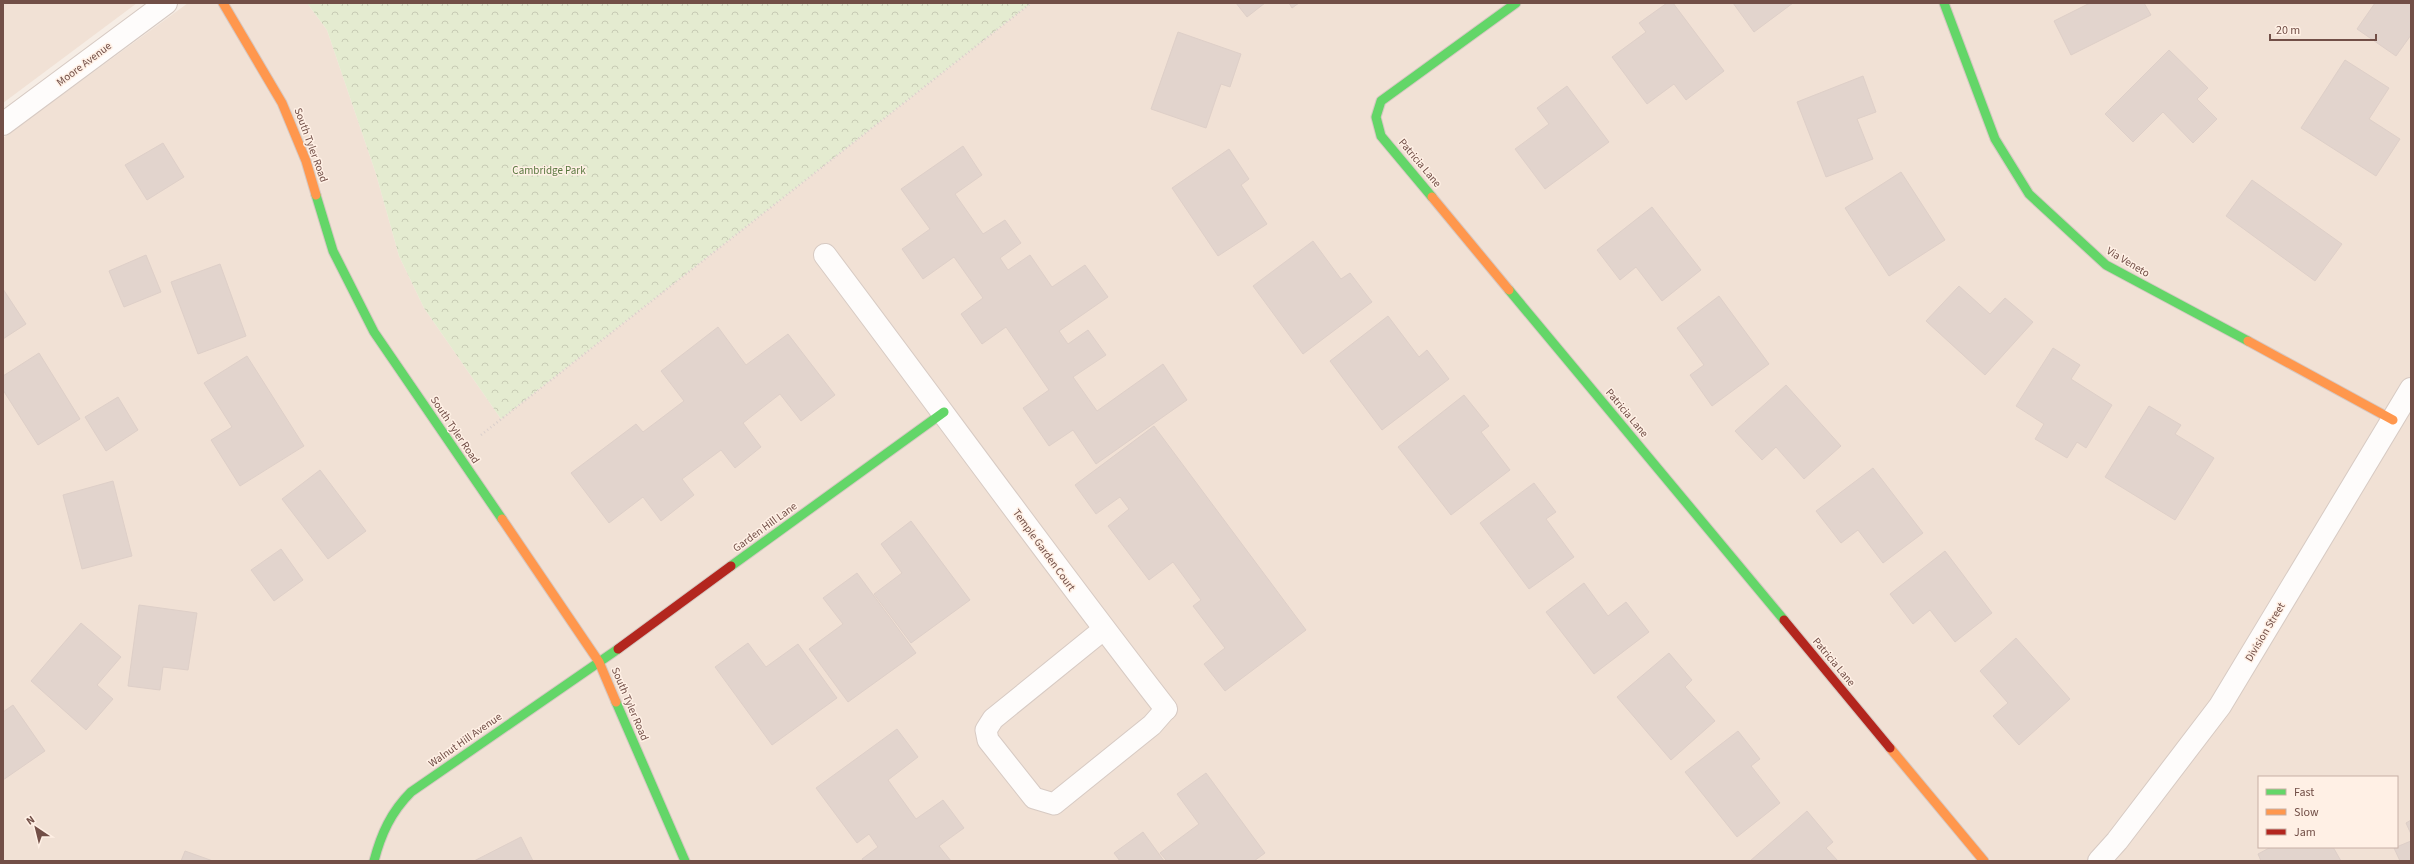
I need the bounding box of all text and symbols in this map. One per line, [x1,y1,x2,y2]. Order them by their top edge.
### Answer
scale bar [2270,16,2376,42]
text: 20 m [2276,22,2300,39]
street label: Moore Avenue [53,38,115,90]
street label: South Tyler Road [291,106,331,184]
street label: Patricia Lane [1395,135,1445,191]
park label: Cambridge Park [512,163,586,178]
street label: Via Veneto [2104,243,2152,281]
street label: Patricia Lane [1602,385,1652,441]
street label: South Tyler Road [427,393,483,467]
street label: Garden Hill Lane [730,498,801,555]
street label: Temple Garden Court [1009,506,1079,594]
street label: Division Street [2241,599,2289,664]
street label: Patricia Lane [1809,634,1859,690]
street label: South Tyler Road [608,665,652,743]
street label: Walnut Hill Avenue [425,709,505,771]
legend [2258,776,2398,848]
text: Fast [2294,784,2314,801]
text: Slow [2294,804,2319,821]
north arrow [16,808,56,848]
text: N [23,812,38,828]
text: Jam [2294,824,2316,841]

